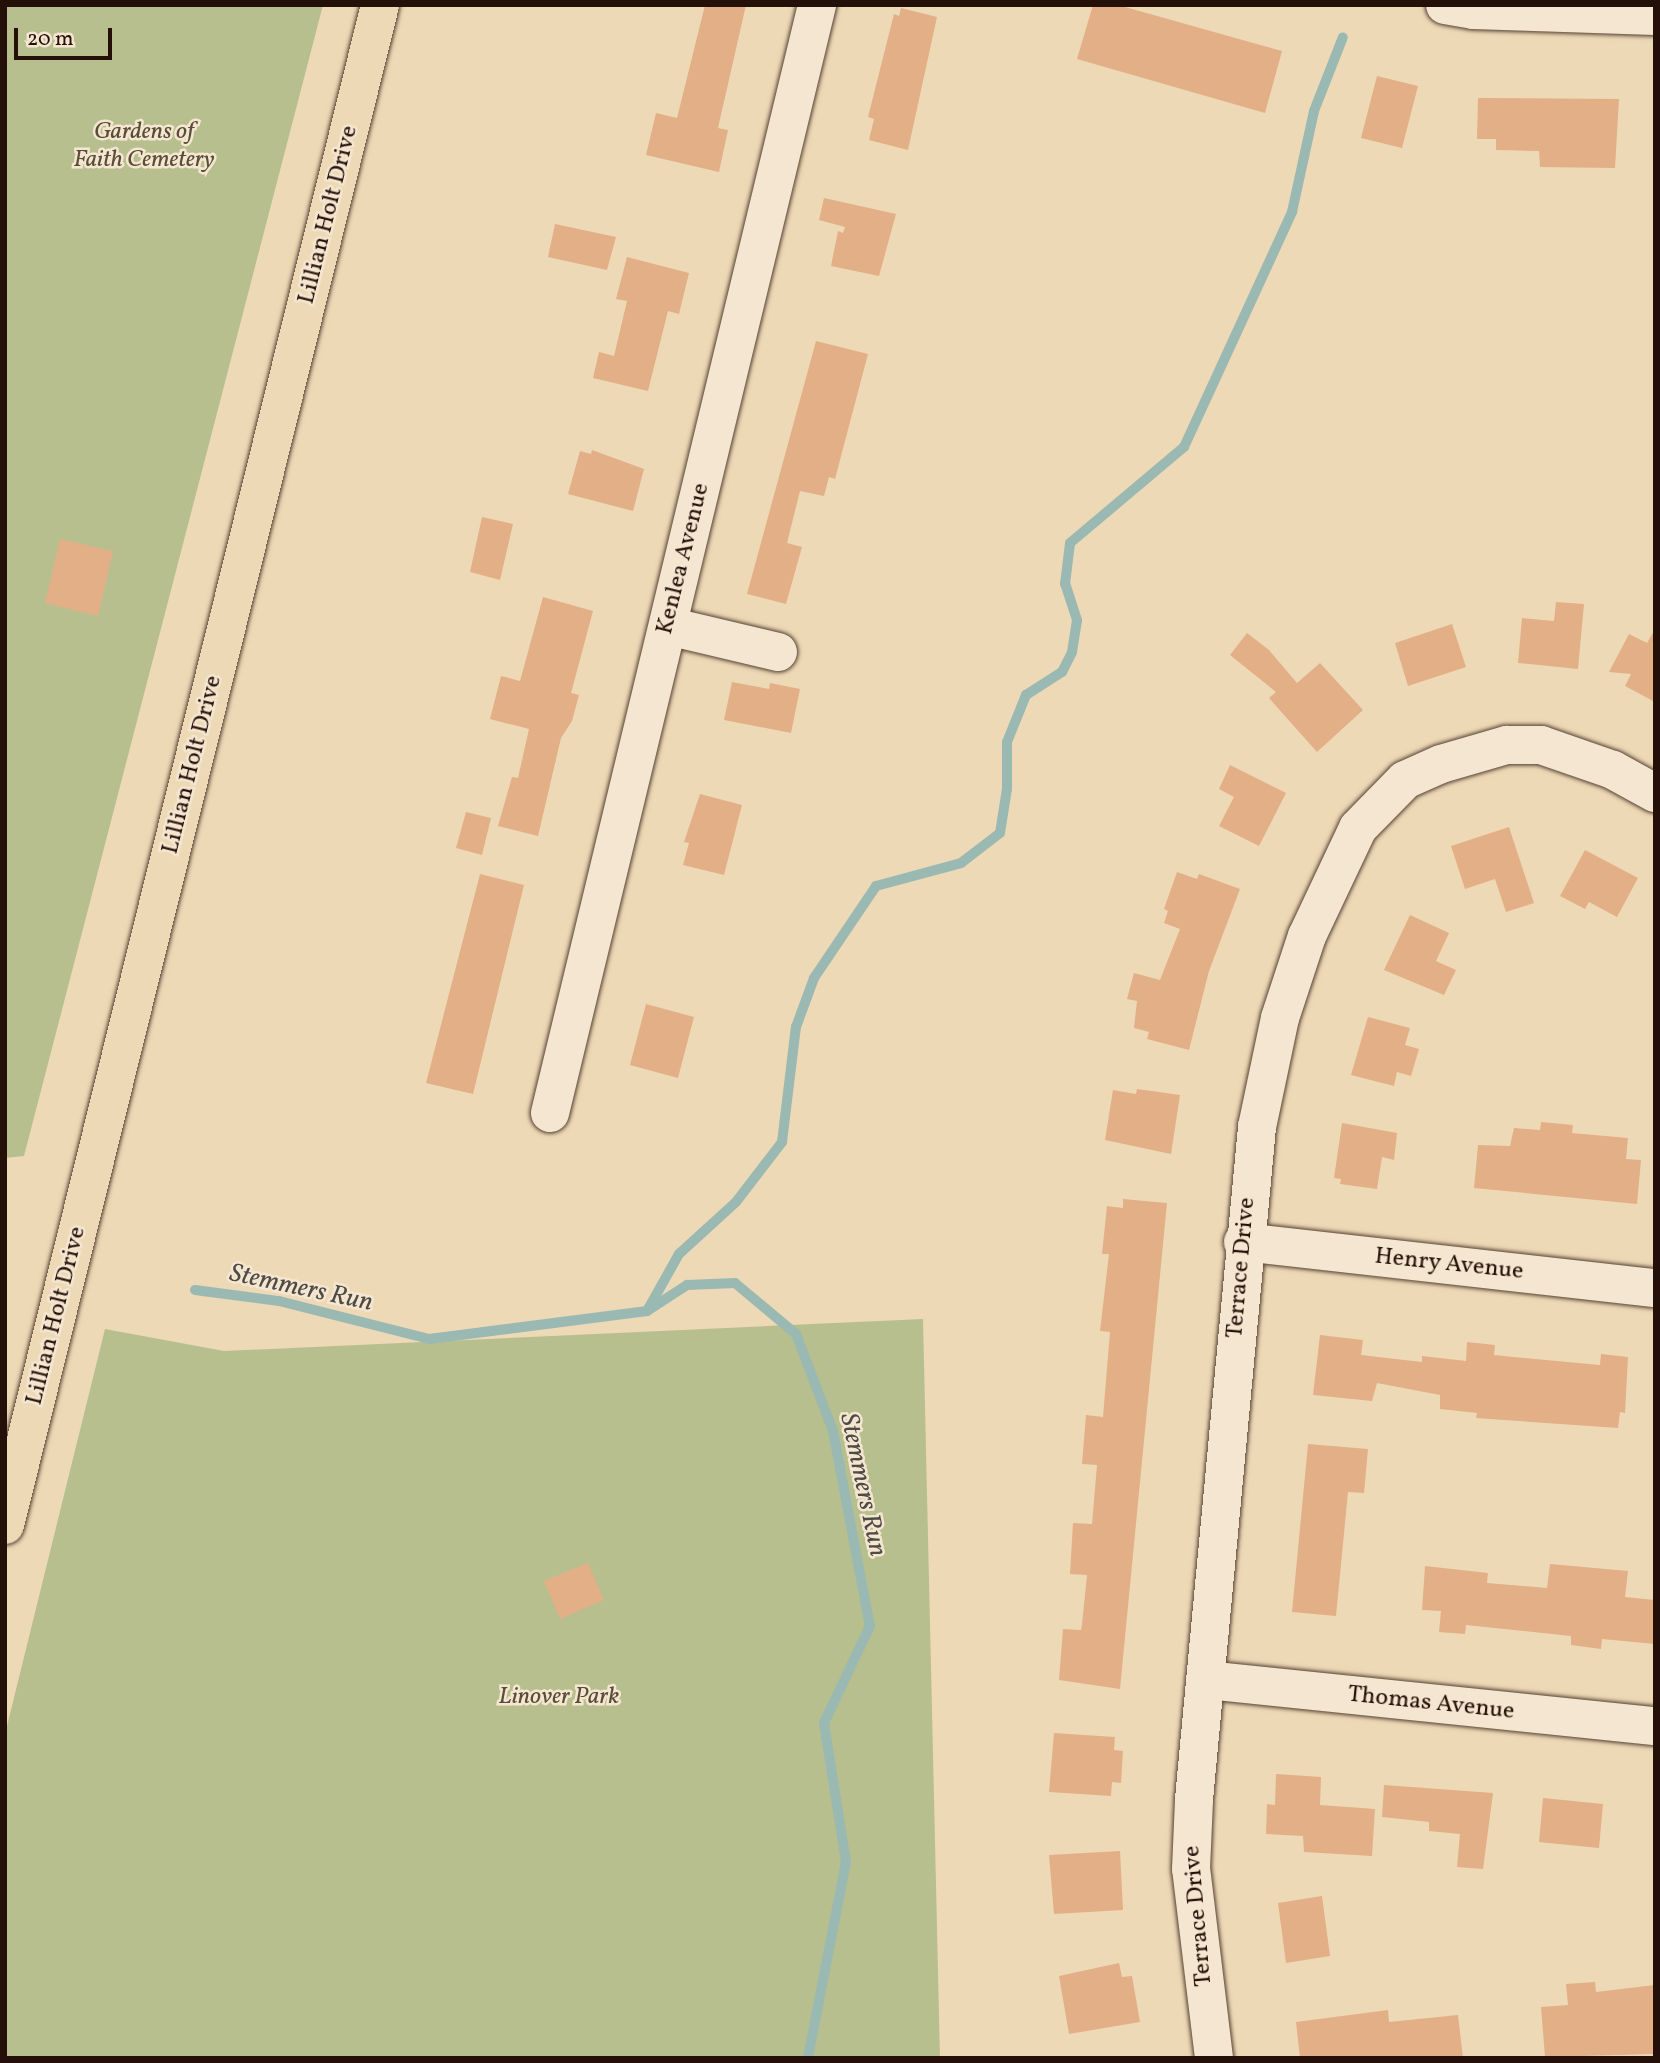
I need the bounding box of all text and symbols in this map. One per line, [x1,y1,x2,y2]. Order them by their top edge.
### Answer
scale bar [18,14,116,58]
text: 20 m [27,25,73,54]
park label: Gardens of Faith Cemetery [73,119,215,175]
street label: Lillian Holt Drive [293,123,365,307]
street label: Kenlea Avenue [651,480,717,638]
street label: Lillian Holt Drive [157,673,229,857]
street label: Terrace Drive [1221,1196,1263,1340]
street label: Lillian Holt Drive [21,1224,93,1408]
street label: Henry Avenue [1373,1243,1525,1287]
water label: Stemmers Run [227,1259,375,1319]
water label: Stemmers Run [832,1411,892,1559]
street label: Thomas Avenue [1346,1681,1516,1727]
park label: Linover Park [499,1684,619,1712]
street label: Terrace Drive [1178,1844,1220,1988]

